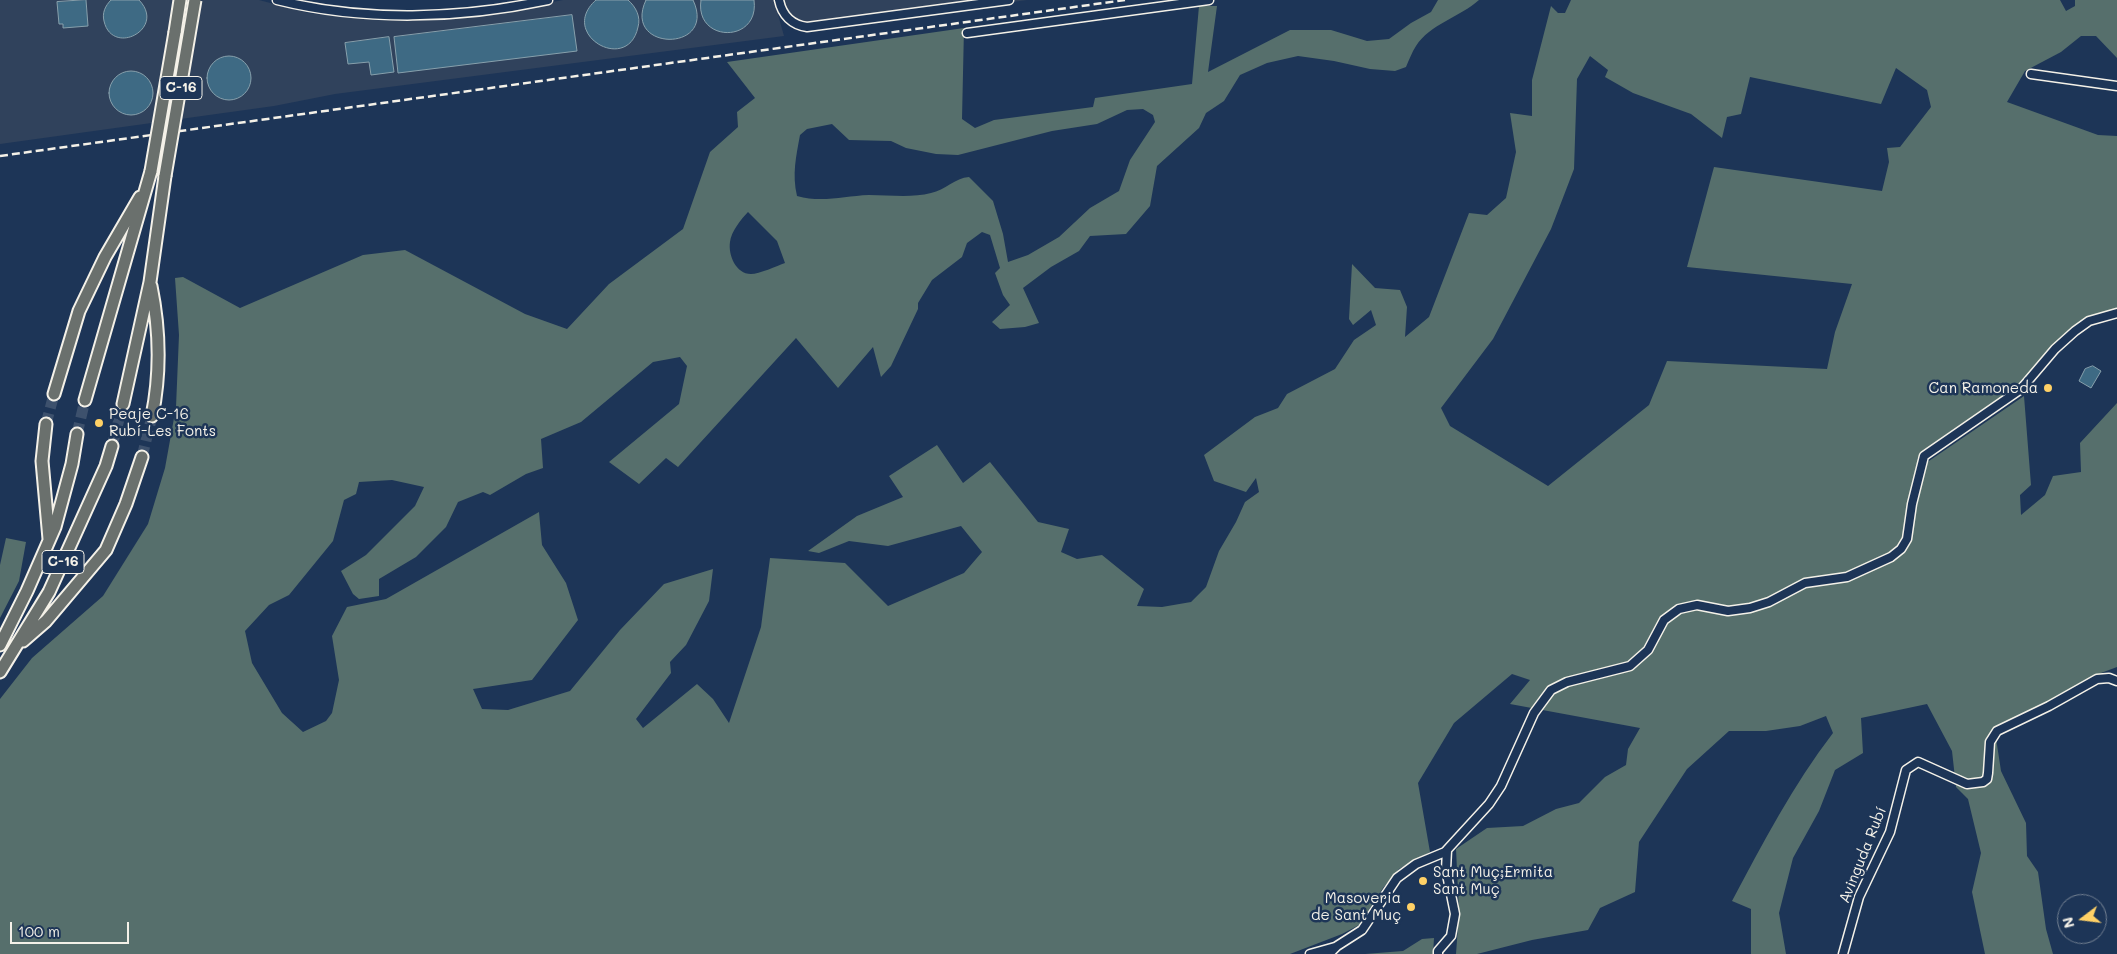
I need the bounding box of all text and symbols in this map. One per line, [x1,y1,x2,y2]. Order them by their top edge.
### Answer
road number: C-16 [160,76,202,100]
place label: Can Ramoneda [1929,379,2038,397]
marker: Can Ramoneda [2042,382,2054,394]
place label: Peaje C-16 Rubí-Les Fonts [109,405,216,440]
marker: Peaje C-16 Rubí-Les Fonts [93,417,105,429]
road number: C-16 [42,550,84,574]
street label: Avinguda Rubí [1835,804,1891,906]
place label: Sant Muç;Ermita Sant Muç [1433,863,1553,898]
marker: Sant Muç;Ermita Sant Muç [1417,875,1429,887]
place label: Masoveria de Sant Muç [1311,889,1401,924]
north arrow [2057,894,2107,944]
marker: Masoveria de Sant Muç [1405,901,1417,913]
scale bar [12,912,131,944]
text: N [2057,915,2079,930]
text: 100 m [18,921,60,941]

